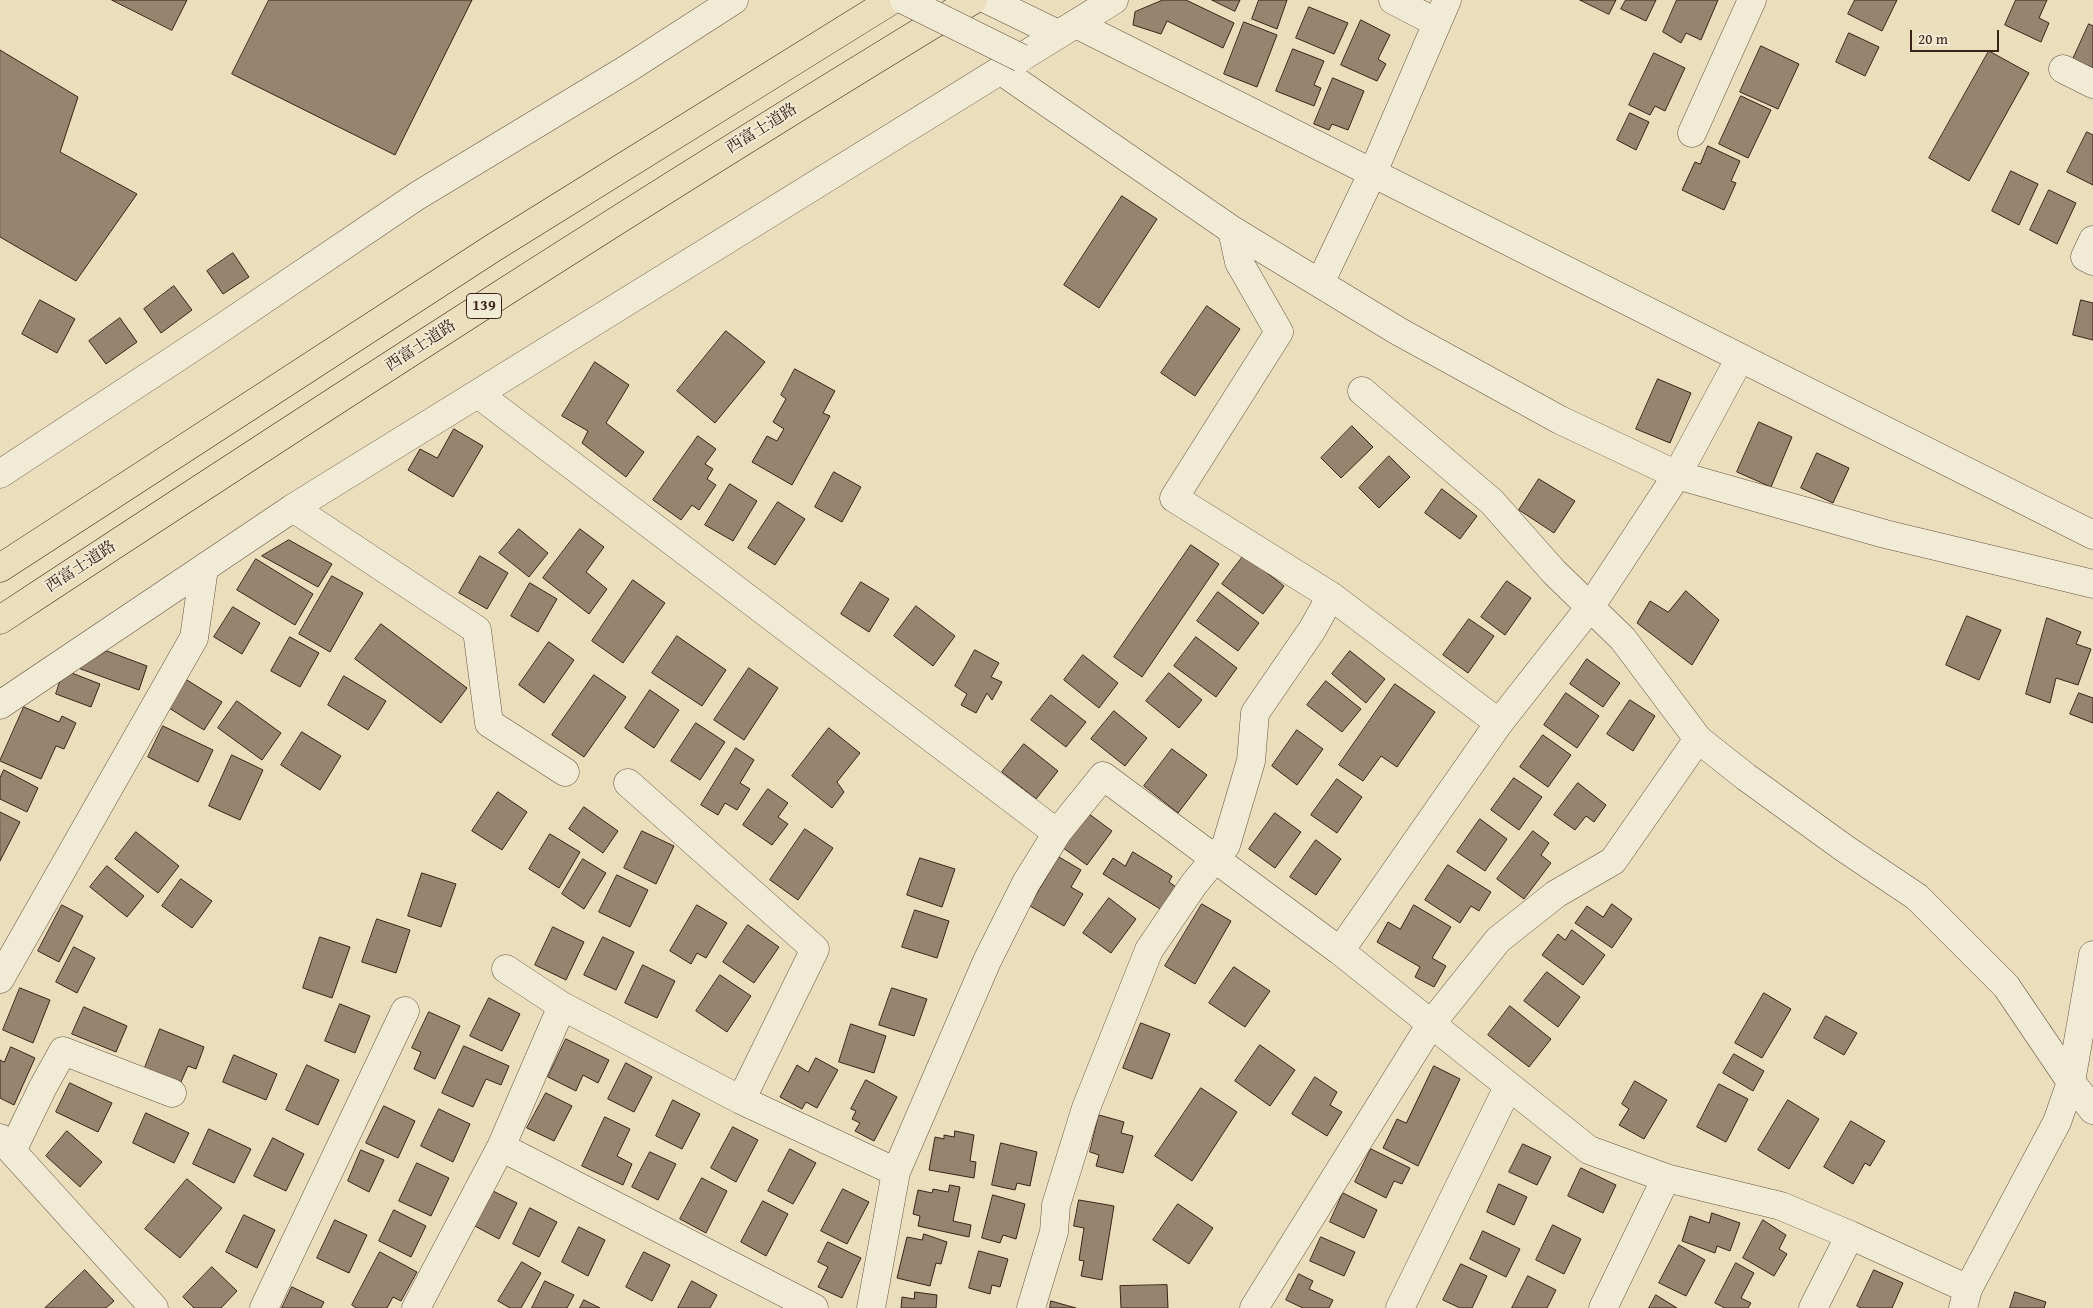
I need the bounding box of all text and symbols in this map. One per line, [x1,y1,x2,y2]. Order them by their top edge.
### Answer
scale bar [1913,20,2002,52]
text: 20 m [1918,28,1948,49]
street label: 西富士道路 [723,100,801,158]
road number: 139 [466,294,502,318]
street label: 西富士道路 [382,316,460,376]
street label: 西富士道路 [42,537,120,597]

